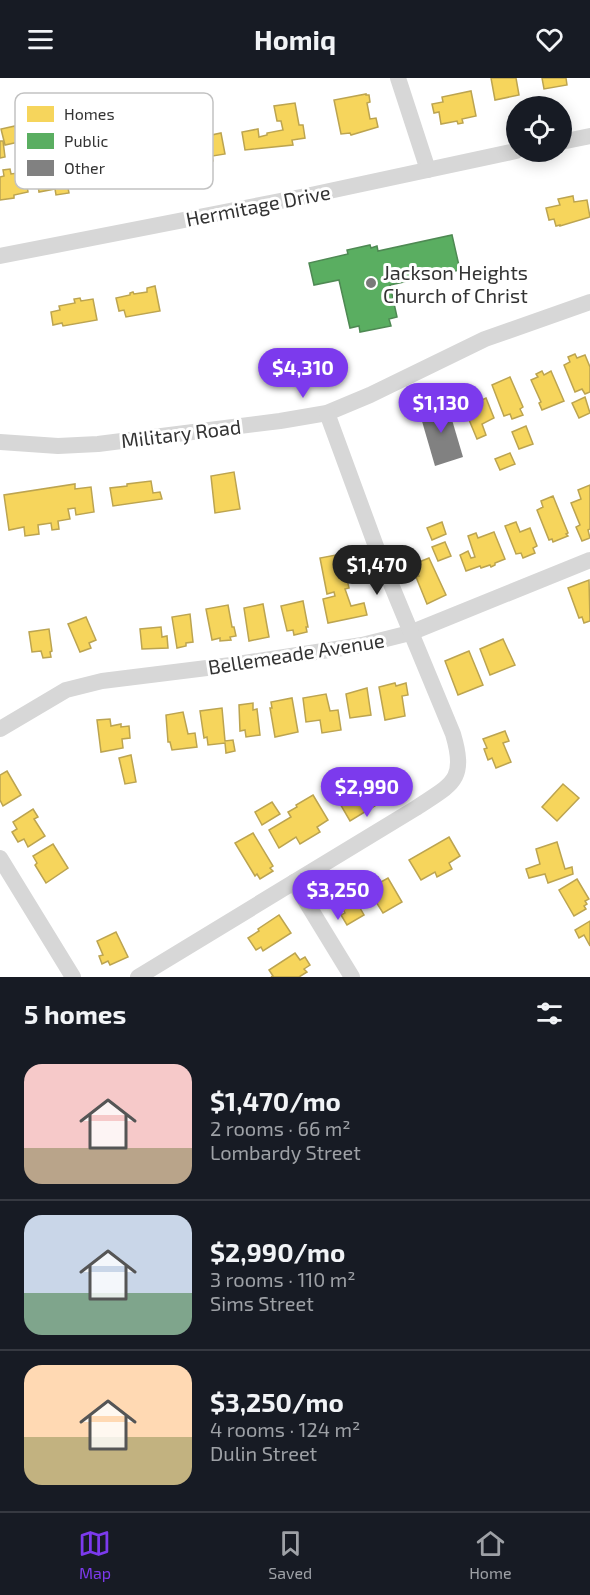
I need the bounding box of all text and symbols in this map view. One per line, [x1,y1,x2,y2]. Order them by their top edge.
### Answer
icon: menu [24,23,57,56]
text: Homiq [254,23,336,55]
icon: heart [533,23,566,56]
legend [15,93,213,189]
map controls [506,96,572,162]
button: locate [506,96,572,162]
text: Homes [64,104,115,123]
text: Public [64,131,108,150]
text: Other [64,158,106,177]
street label: Hermitage Drive [184,179,332,231]
place label: Jackson Heights Church of Christ [383,260,528,307]
marker: Jackson Heights Church of Christ [364,276,378,290]
pin: $4,310 [254,348,352,399]
text: $4,310 [272,355,334,379]
pin: $1,130 [392,383,490,434]
text: $1,130 [413,390,469,414]
street label: Military Road [120,414,242,452]
pin: $1,470 [328,545,426,596]
text: $1,470 [347,552,407,576]
street label: Bellemeade Avenue [206,627,386,679]
pin: $2,990 [318,767,416,818]
text: $2,990 [335,774,399,798]
pin: $3,250 [289,870,387,921]
text: $3,250 [306,877,370,901]
icon: filters [533,997,566,1030]
text: 5 homes [24,998,126,1029]
text: $1,470/mo [210,1085,341,1116]
icon: home [72,1088,144,1160]
text: 2 rooms · 66 m² [210,1116,351,1140]
text: Lombardy Street [210,1140,361,1164]
text: $2,990/mo [210,1236,345,1267]
icon: home [72,1239,144,1311]
text: 3 rooms · 110 m² [210,1267,356,1291]
text: Sims Street [210,1291,314,1315]
text: $3,250/mo [210,1386,344,1417]
icon: home [72,1389,144,1461]
text: 4 rooms · 124 m² [210,1417,360,1441]
text: Dulin Street [210,1441,317,1465]
tab: Map [78,1527,111,1582]
tab: Saved [268,1527,312,1582]
tab: Home [469,1527,512,1582]

